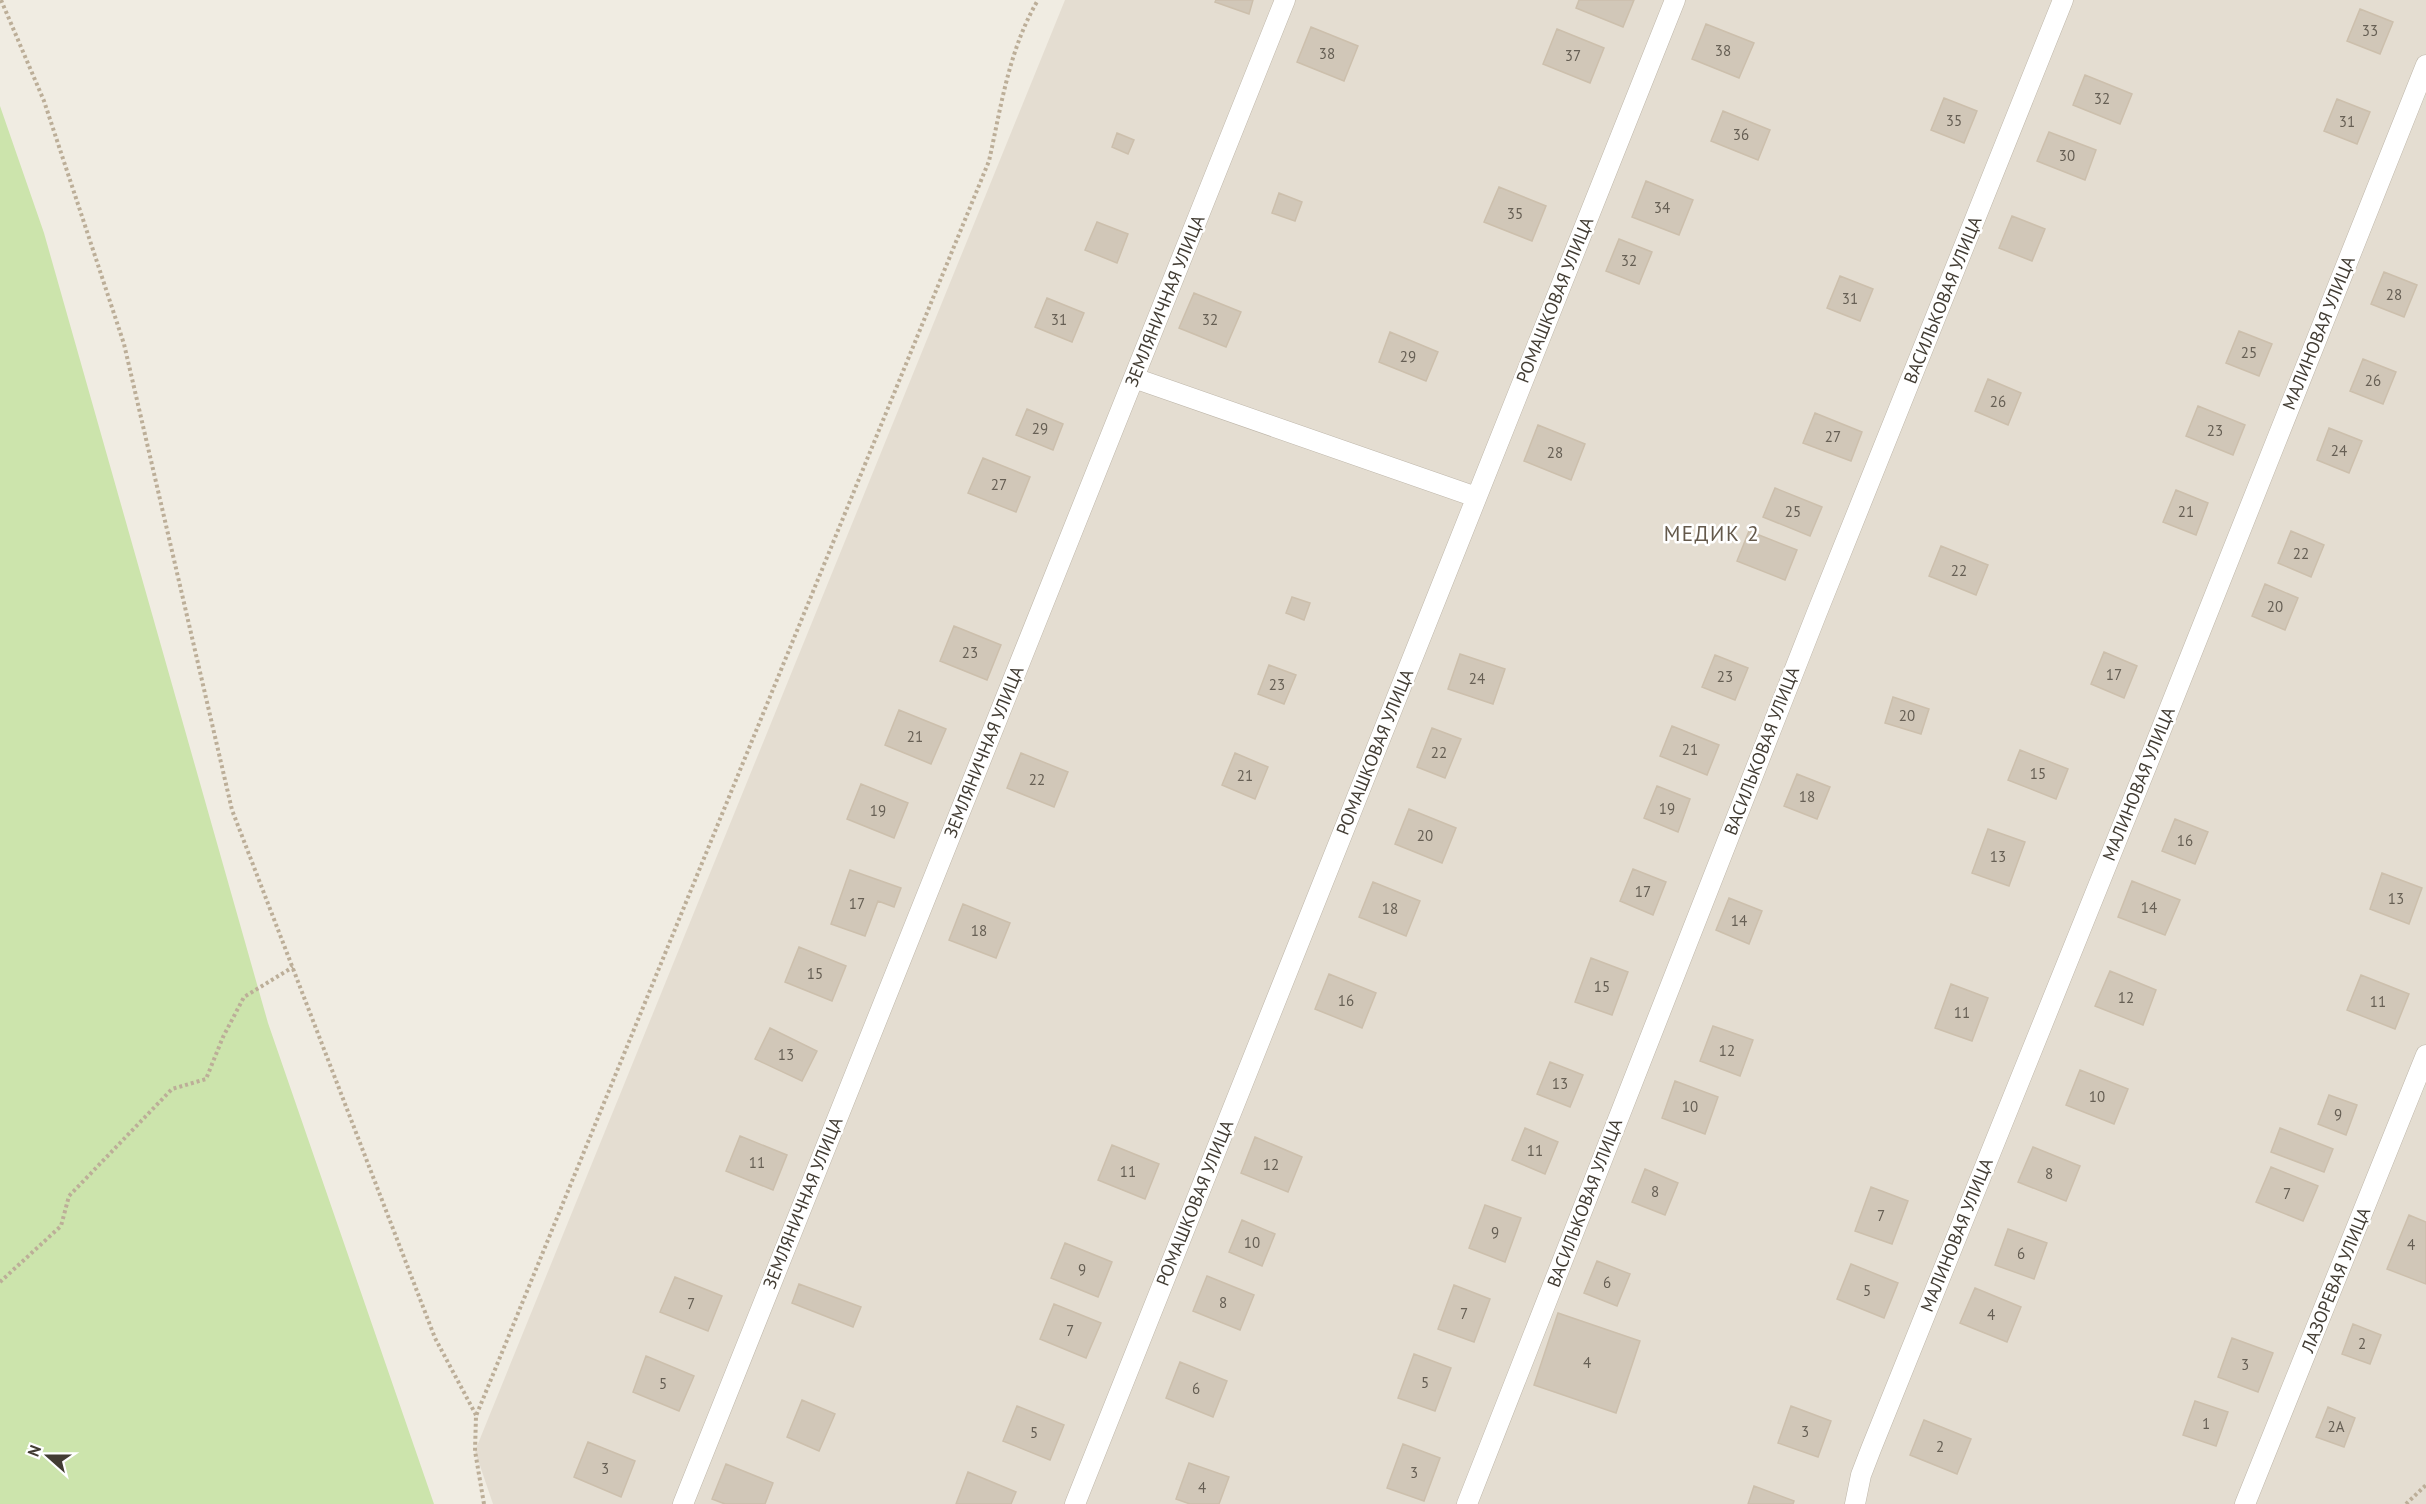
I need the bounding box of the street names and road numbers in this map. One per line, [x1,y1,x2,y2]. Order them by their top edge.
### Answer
street label: ЗЕМЛЯНИЧНАЯ УЛИЦА [1120,211,1210,390]
street label: ВАСИЛЬКОВАЯ УЛИЦА [1898,212,1987,387]
street label: РОМАШКОВАЯ УЛИЦА [1511,213,1599,386]
street label: МАЛИНОВАЯ УЛИЦА [2277,252,2360,413]
street label: ЗЕМЛЯНИЧНАЯ УЛИЦА [939,662,1029,841]
street label: ВАСИЛЬКОВАЯ УЛИЦА [1719,663,1804,838]
street label: РОМАШКОВАЯ УЛИЦА [1331,665,1419,838]
street label: МАЛИНОВАЯ УЛИЦА [2097,703,2180,864]
street label: ЗЕМЛЯНИЧНАЯ УЛИЦА [758,1113,848,1292]
street label: ВАСИЛЬКОВАЯ УЛИЦА [1542,1115,1627,1290]
street label: РОМАШКОВАЯ УЛИЦА [1151,1116,1239,1289]
street label: МАЛИНОВАЯ УЛИЦА [1915,1154,1998,1315]
street label: ЛАЗОРЕВАЯ УЛИЦА [2295,1203,2375,1357]

